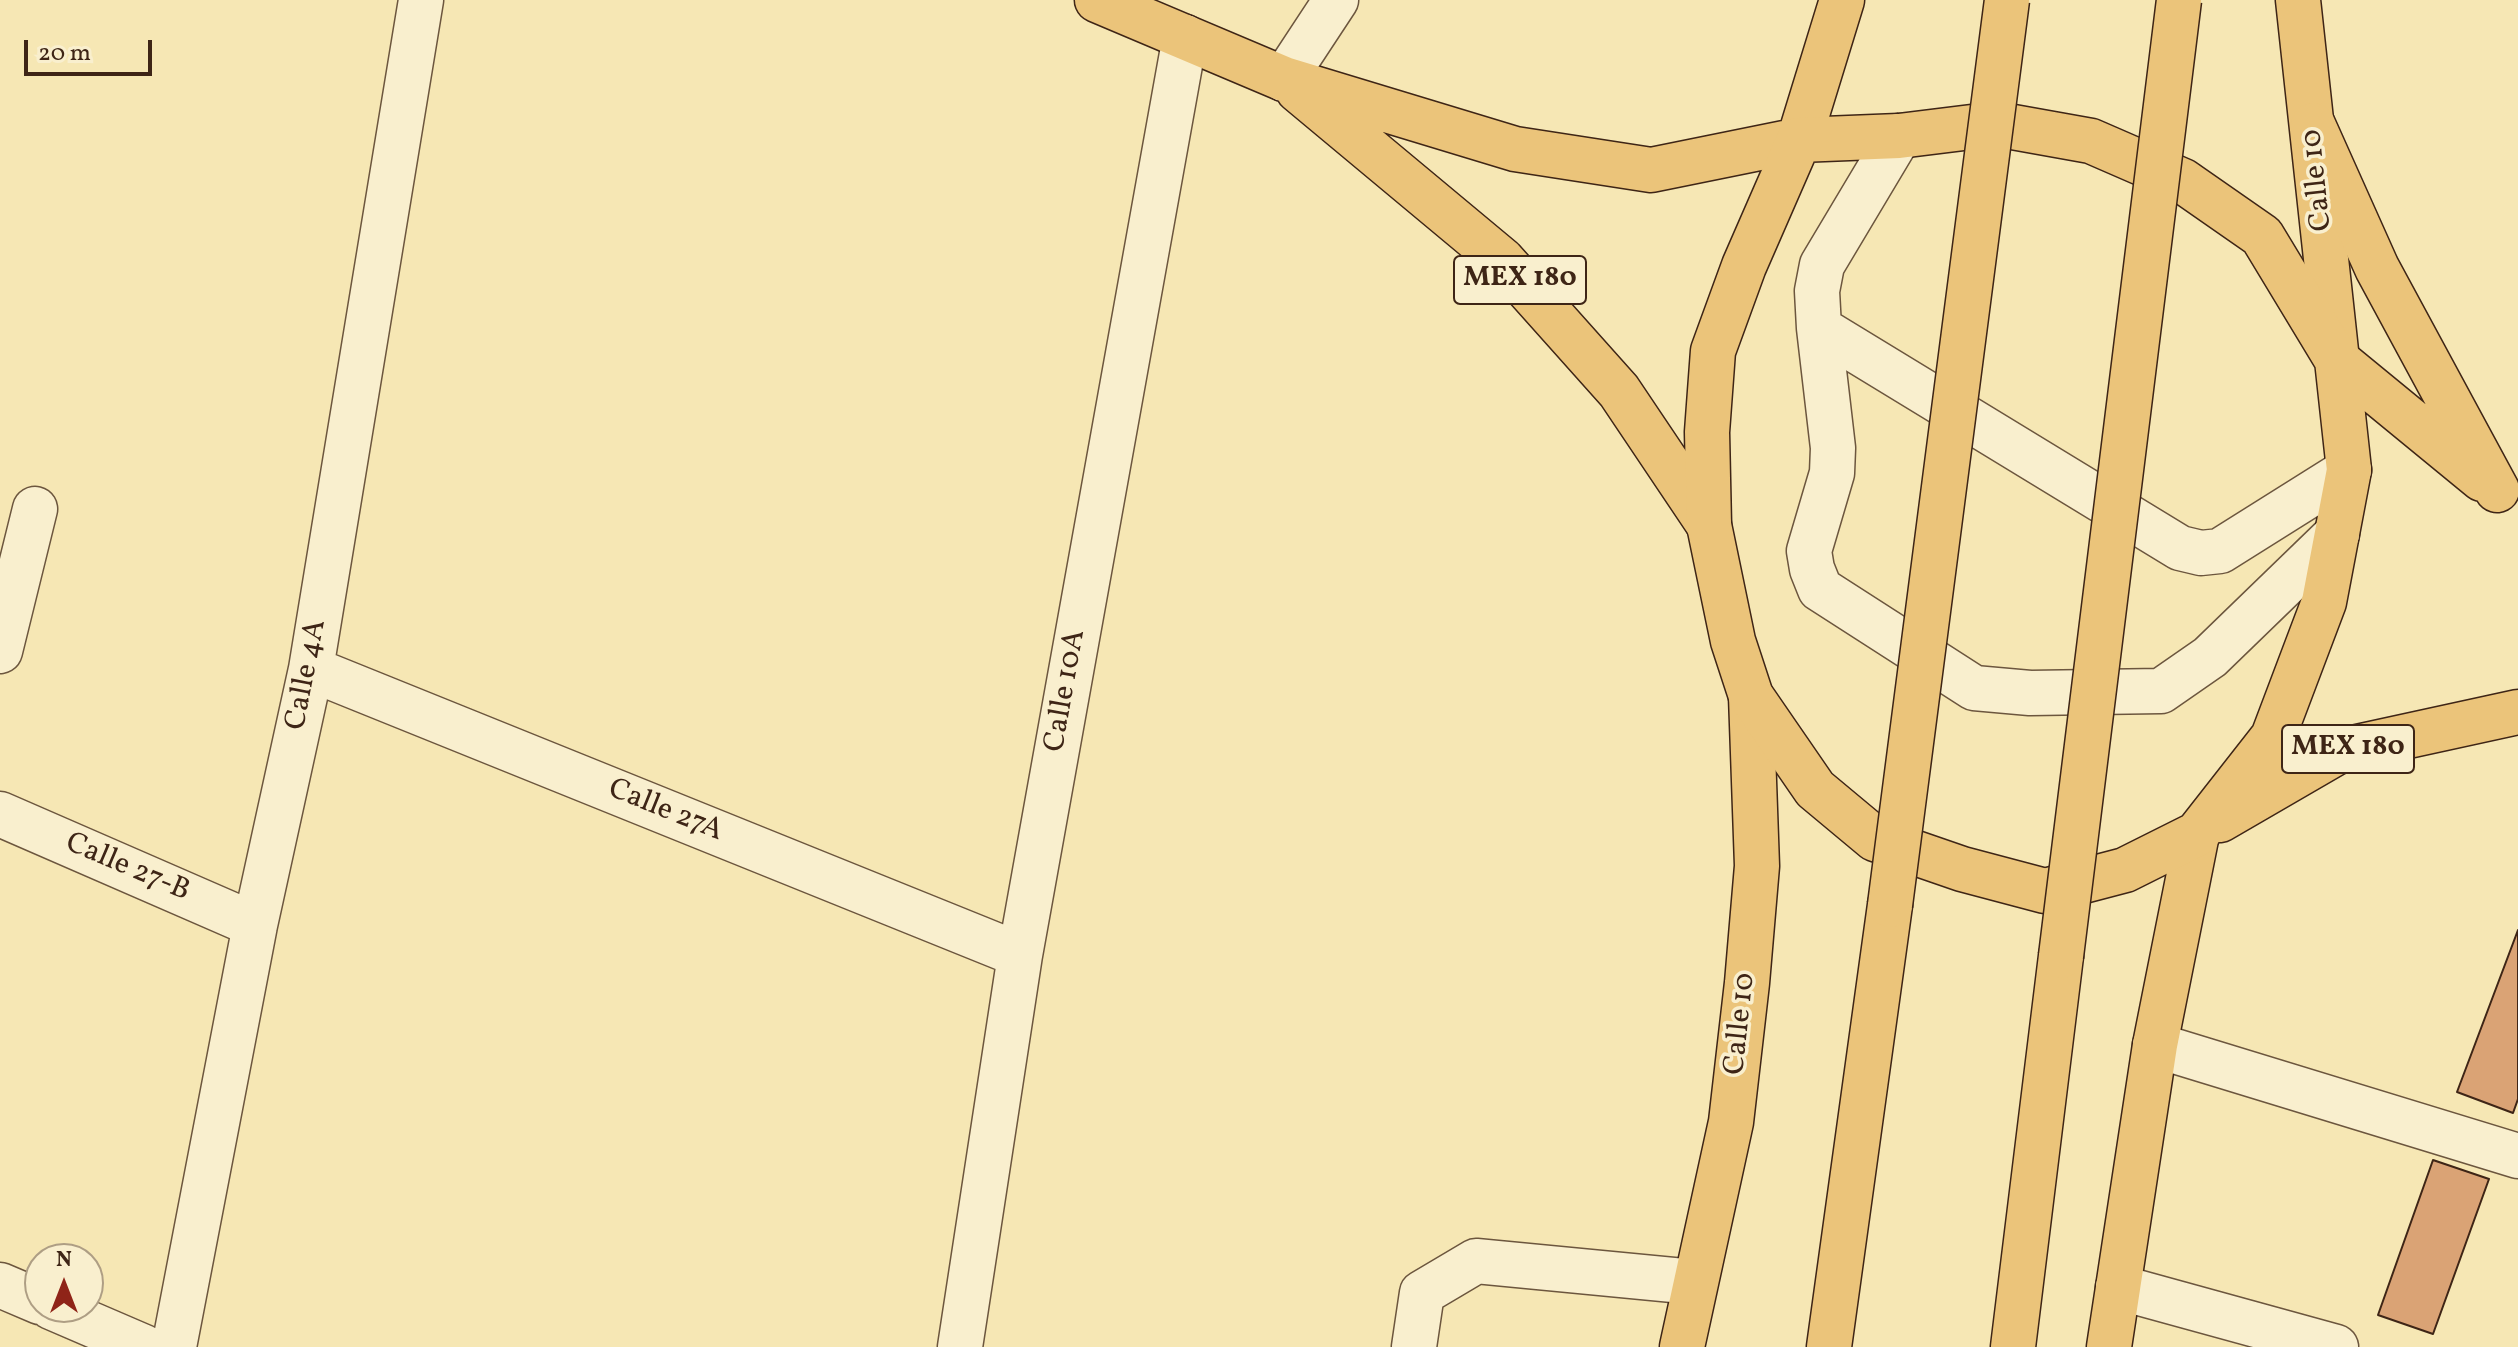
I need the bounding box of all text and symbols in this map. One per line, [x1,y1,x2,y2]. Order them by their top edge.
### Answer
scale bar [28,24,156,74]
text: 20 m [38,37,91,71]
street label: Calle 10 [2296,127,2342,233]
road number: MEX 180 [1454,256,1586,304]
street label: Calle 4A [280,617,336,733]
street label: Calle 10A [1039,627,1095,755]
road number: MEX 180 [2282,725,2414,773]
street label: Calle 27A [602,773,728,851]
street label: Calle 27-B [59,827,195,911]
street label: Calle 10 [1719,971,1765,1077]
north arrow [24,1243,104,1323]
text: N [56,1245,72,1276]

